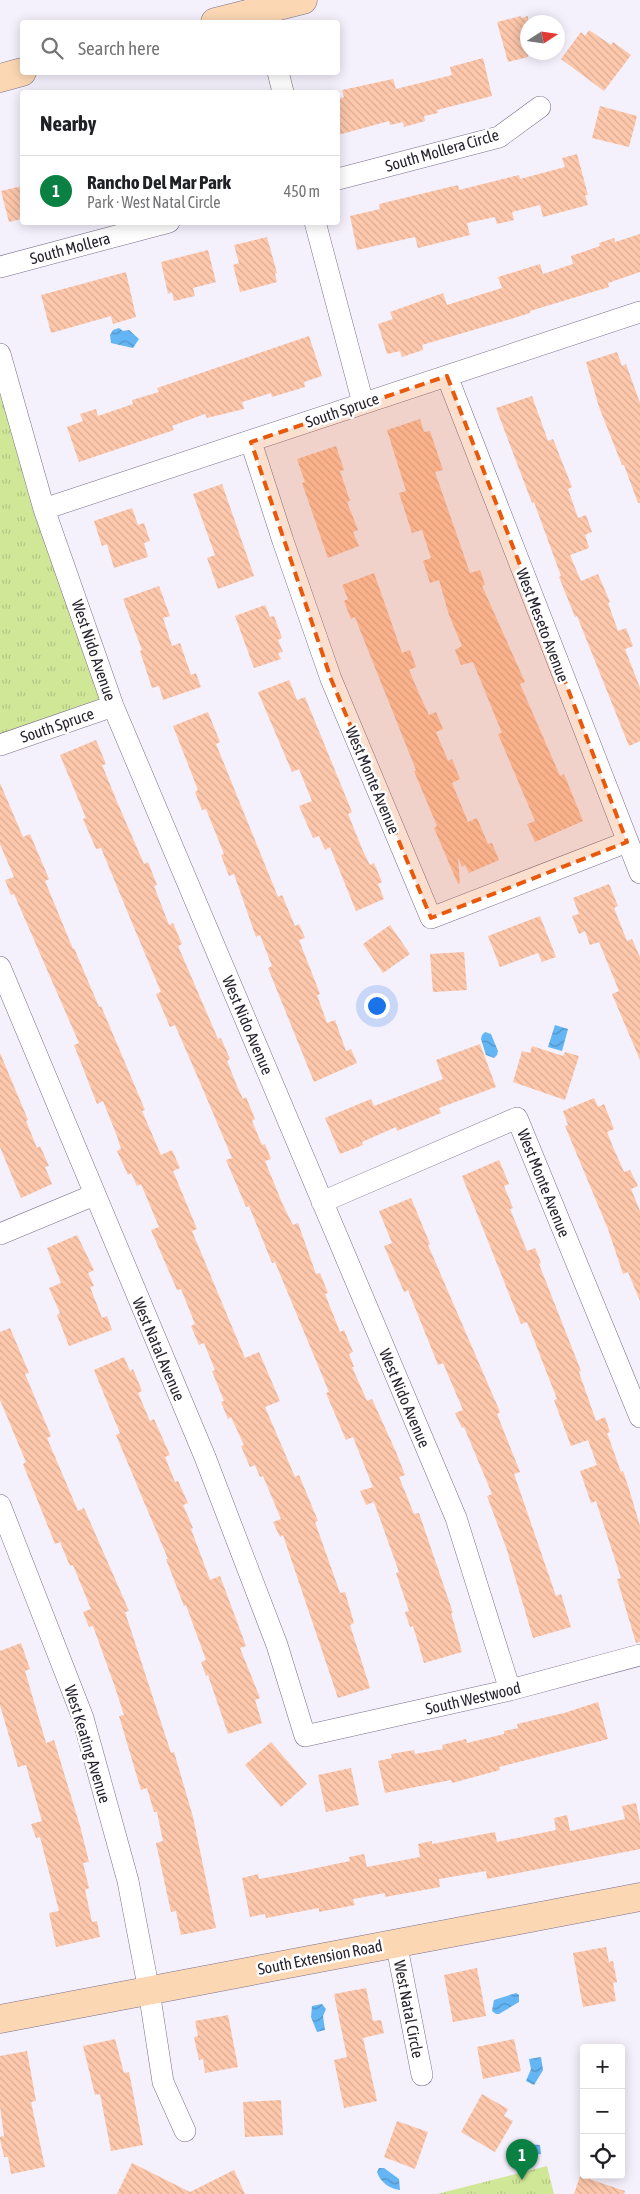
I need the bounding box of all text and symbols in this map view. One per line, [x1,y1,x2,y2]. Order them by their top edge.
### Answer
north arrow [520,15,565,60]
search box [20,20,340,75]
icon: search [38,34,66,62]
text: Search here [78,37,160,59]
text: Nearby [40,111,96,135]
street label: South Mollera Circle [383,125,501,175]
text: Rancho Del Mar Park [87,171,231,193]
text: 1 [52,182,60,200]
text: 450 m [284,182,320,200]
text: Park · West Natal Circle [87,193,221,211]
street label: South Mollera [28,229,112,267]
street label: South Spruce [303,389,381,432]
street label: West Meseto Avenue [513,566,573,684]
street label: West Nido Avenue [68,597,120,703]
street label: South Spruce [18,704,96,747]
street label: West Monte Avenue [342,724,404,836]
street label: West Nido Avenue [219,973,277,1077]
your location [364,993,390,1019]
street label: West Monte Avenue [514,1126,574,1240]
street label: West Natal Avenue [129,1295,189,1403]
street label: West Nido Avenue [376,1346,434,1450]
street label: South Westwood [424,1678,522,1718]
street label: West Keating Avenue [61,1683,115,1805]
street label: South Extension Road [256,1936,384,1978]
street label: West Natal Circle [391,1959,427,2059]
map controls [580,2044,625,2179]
button: + [580,2044,625,2089]
button: − [580,2089,625,2134]
button: locate [580,2134,625,2179]
pin: 1 [506,2139,538,2180]

